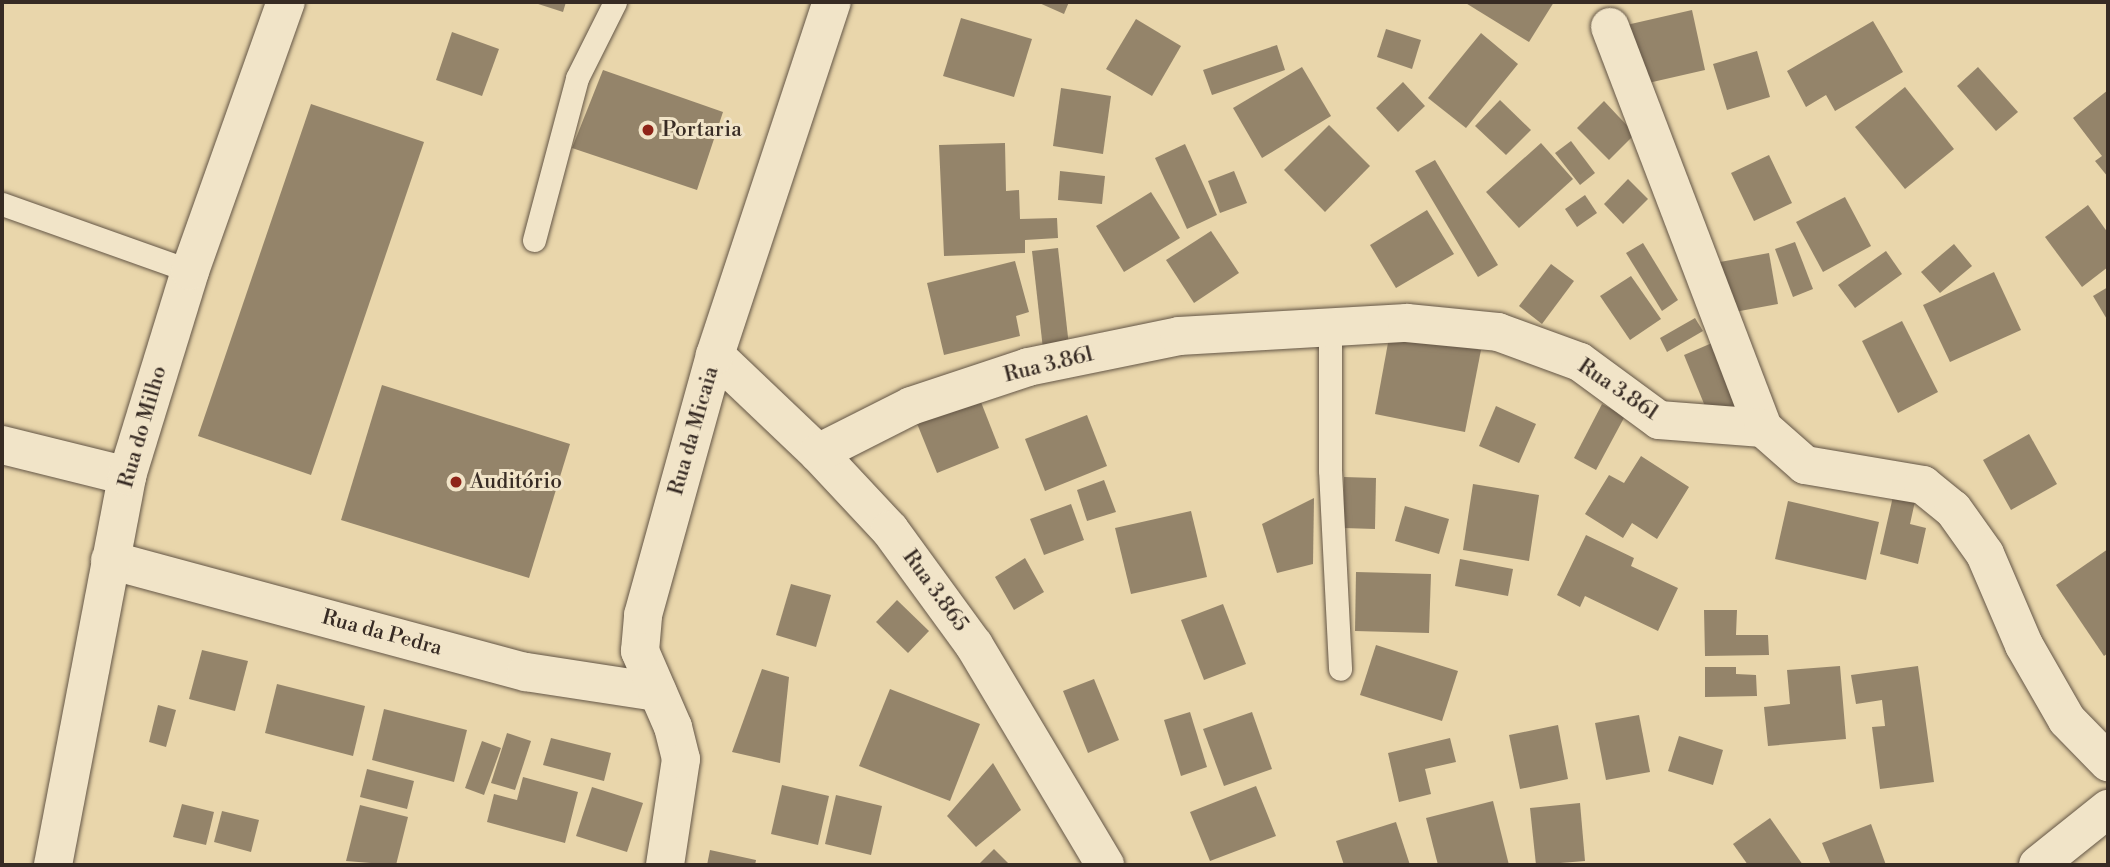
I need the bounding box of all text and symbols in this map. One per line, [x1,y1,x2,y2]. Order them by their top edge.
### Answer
place label: Portaria [662,117,742,143]
marker: Portaria [640,122,656,138]
street label: Rua 3.861 [1001,342,1097,388]
street label: Rua 3.861 [1573,354,1663,426]
street label: Rua do Milho [114,363,172,491]
street label: Rua da Micaia [664,364,724,498]
place label: Auditório [470,469,562,495]
marker: Auditório [448,474,464,490]
street label: Rua 3.865 [897,545,973,637]
street label: Rua da Pedra [319,605,445,661]

